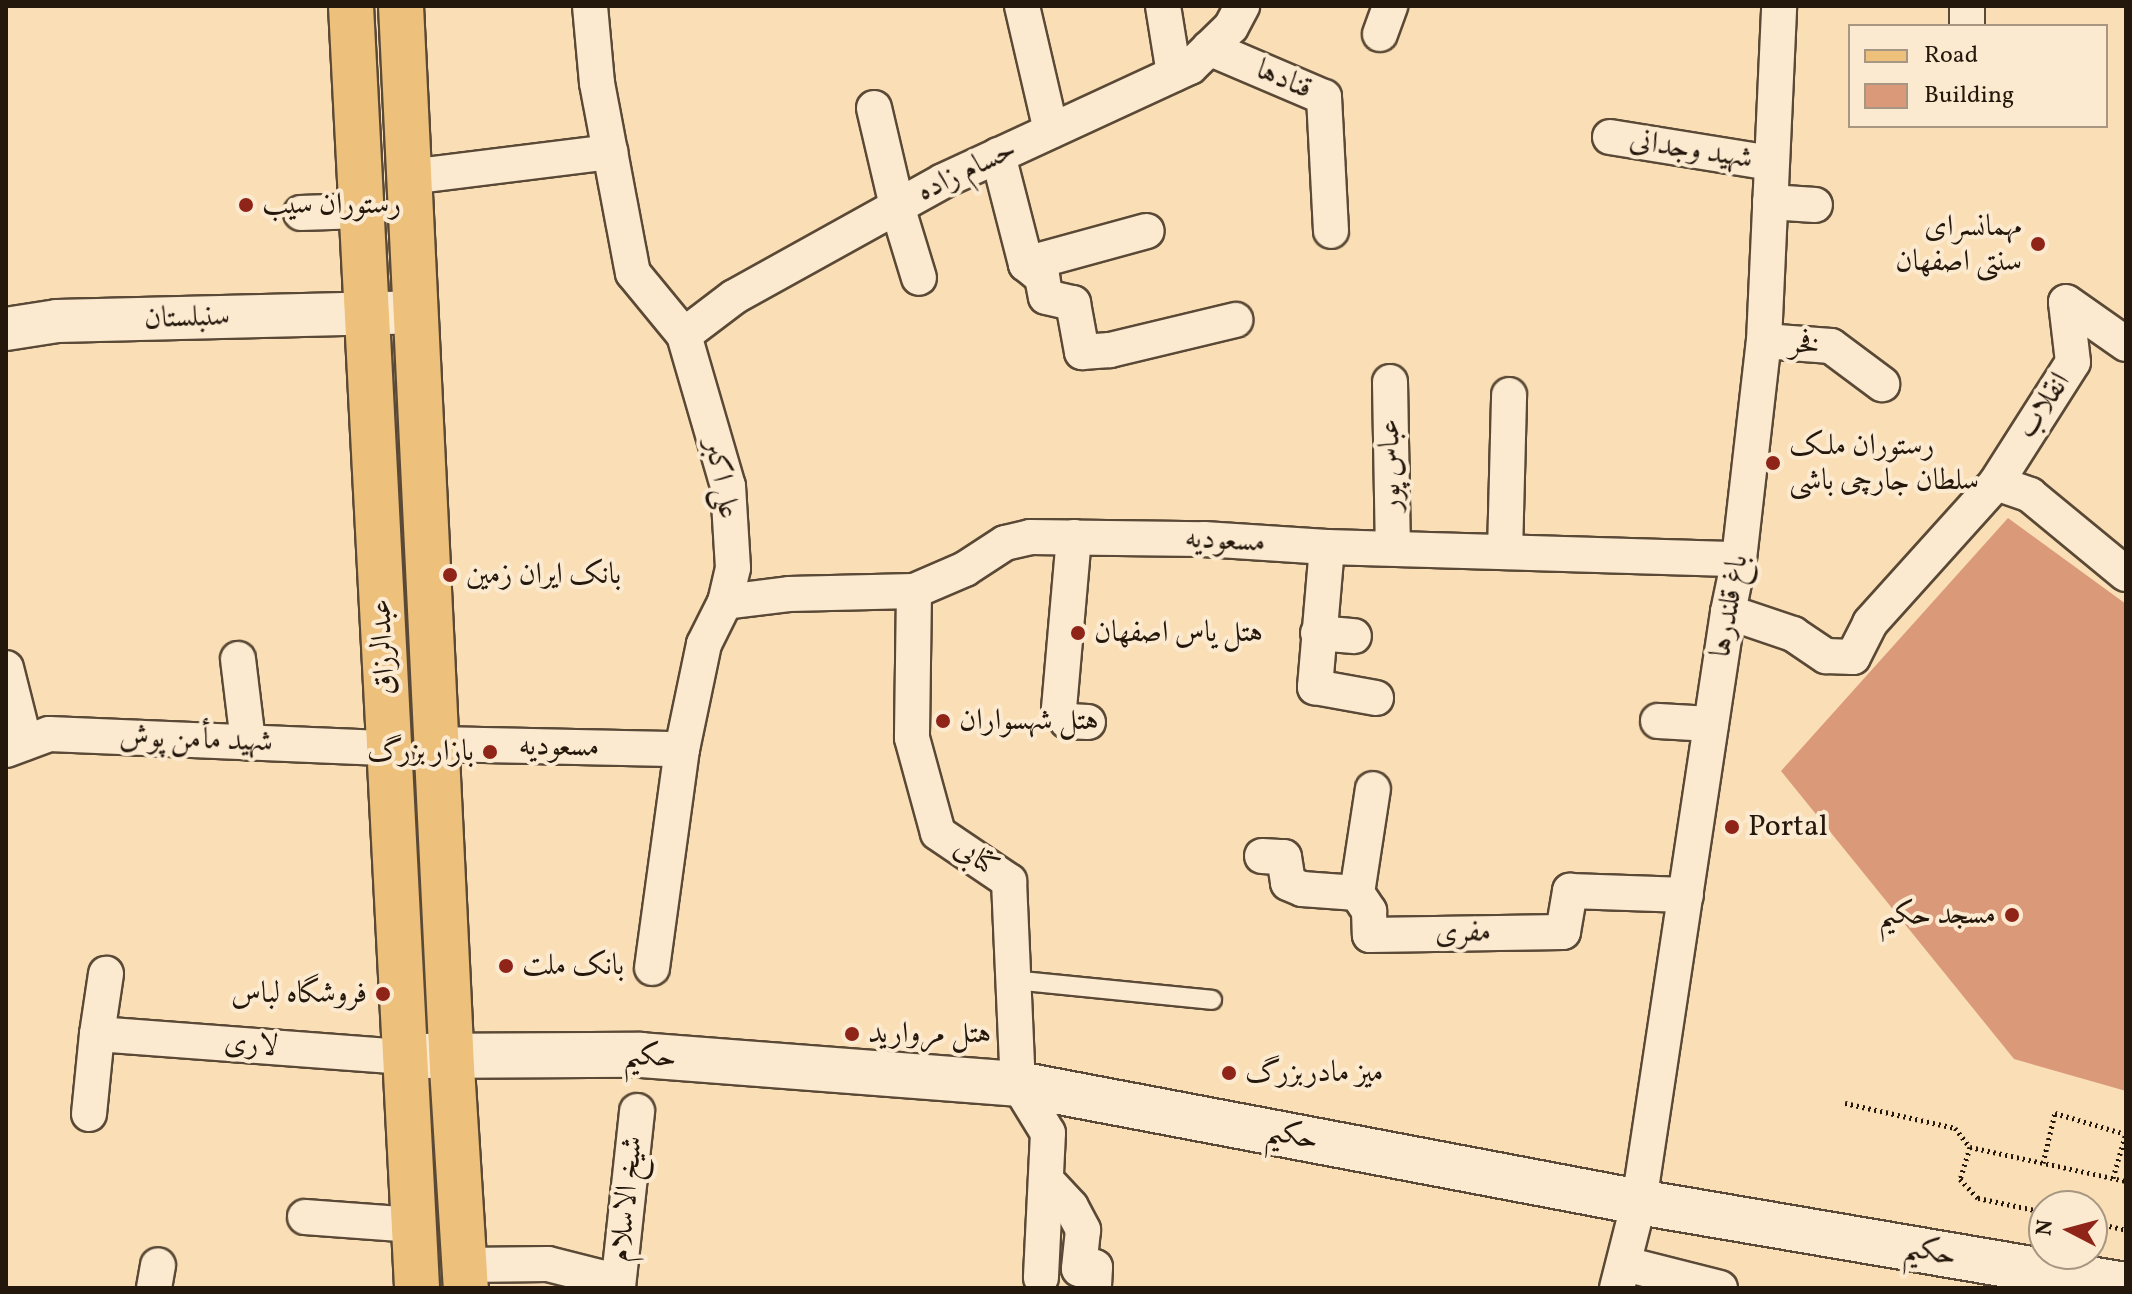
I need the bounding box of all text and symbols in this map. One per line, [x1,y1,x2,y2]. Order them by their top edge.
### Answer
legend [1848,24,2108,128]
text: Road [1924,39,1978,73]
street label: قنادها [1251,52,1317,108]
text: Building [1924,79,2014,113]
street label: شهید وجدانی [1627,122,1755,178]
street label: حسام زاده [911,132,1023,210]
place label: رستوران سيب [262,187,401,223]
marker: رستوران سيب [237,196,255,214]
place label: مهمانسرای سنتی اصفهان [1895,209,2022,280]
marker: مهمانسرای سنتی اصفهان [2029,235,2047,253]
street label: سنبلستان [143,299,231,337]
street label: فخر [1788,326,1822,364]
street label: انقلاب [2009,366,2079,446]
street label: عباس پور [1372,419,1410,511]
place label: رستوران ملک سلطان جارچی باشی [1789,428,1979,498]
street label: علی اکبر [696,436,746,522]
marker: رستوران ملک سلطان جارچی باشی [1764,454,1782,472]
street label: مسعودیه [1184,521,1266,561]
street label: باغ قلندرها [1703,552,1757,660]
place label: بانک ایران زمین [466,557,621,593]
marker: بانک ایران زمین [441,566,459,584]
street label: عبدالرزاق [363,598,405,696]
place label: هتل یاس اصفهان [1094,615,1263,651]
marker: هتل یاس اصفهان [1069,624,1087,642]
place label: هتل شهسواران [959,703,1099,739]
marker: هتل شهسواران [934,712,952,730]
street label: شهید مأمن پوش [118,719,274,761]
street label: مسعودیه [518,728,600,766]
place label: بازار بزرگ [367,734,474,770]
marker: بازار بزرگ [481,743,499,761]
place label: Portal [1748,809,1828,845]
marker: Portal [1723,818,1741,836]
street label: کتابی [947,830,1005,886]
place label: مسجد حکیم [1879,897,1996,933]
marker: مسجد حکیم [2003,906,2021,924]
street label: مفری [1435,915,1491,951]
place label: بانک ملت [522,948,624,984]
marker: بانک ملت [497,957,515,975]
place label: فروشگاه لباس [231,976,367,1012]
marker: فروشگاه لباس [374,985,392,1003]
place label: هتل مروارید [868,1016,991,1052]
street label: لاری [223,1025,279,1065]
marker: هتل مروارید [843,1025,861,1043]
street label: حکیم [623,1038,677,1076]
place label: میز مادربزرگ [1245,1055,1384,1091]
marker: میز مادربزرگ [1220,1064,1238,1082]
street label: حکیم [1263,1113,1321,1159]
street label: شیخ الاسلام [602,1134,652,1264]
north arrow [2028,1190,2108,1270]
text: N [2029,1218,2062,1237]
street label: حکیم [1901,1230,1959,1274]

